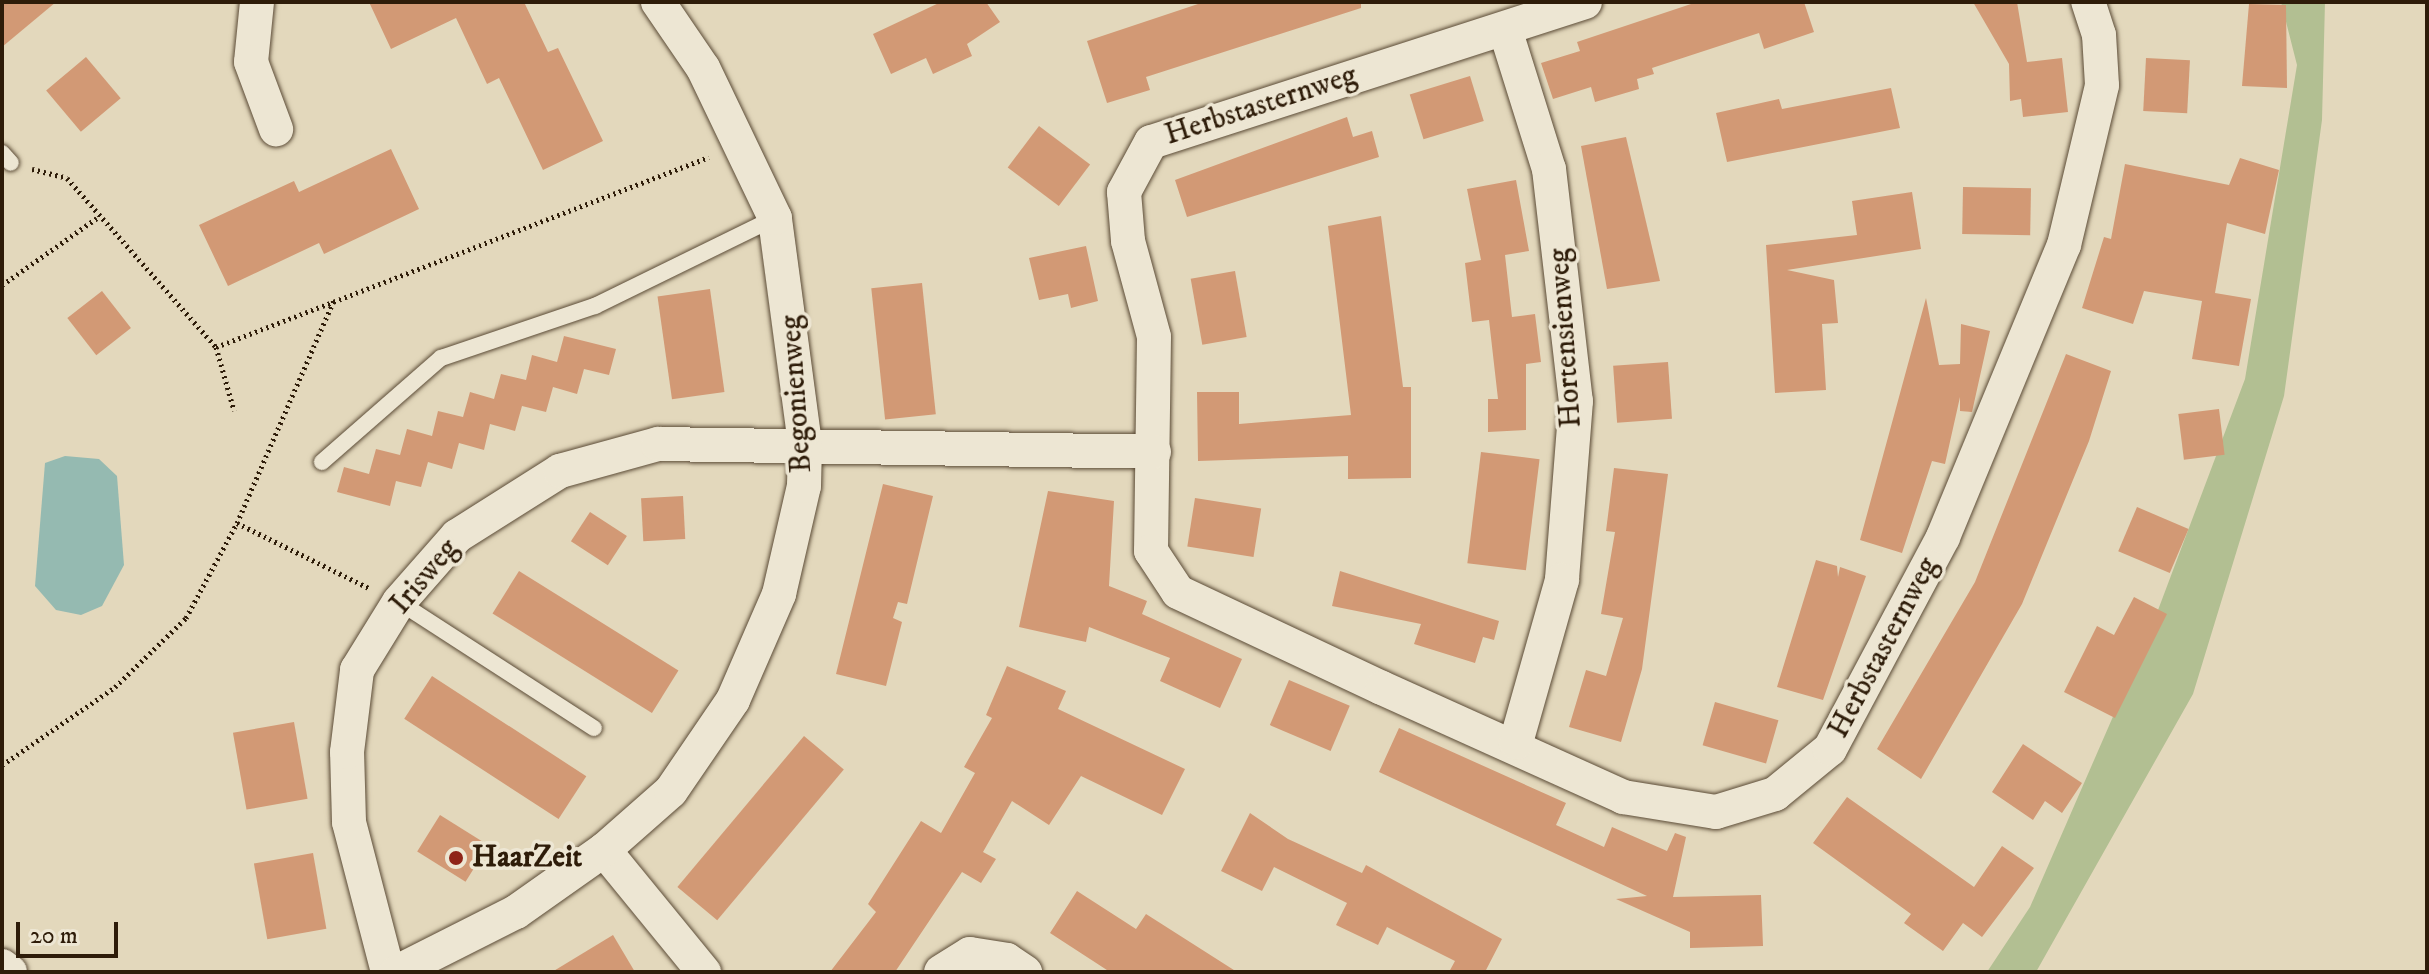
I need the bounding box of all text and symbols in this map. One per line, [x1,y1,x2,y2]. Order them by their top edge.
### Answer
street label: Herbstasternweg [1160,58,1362,154]
street label: Hortensienweg [1542,247,1590,429]
street label: Begonienweg [774,314,820,474]
street label: Irisweg [383,532,467,622]
street label: Herbstasternweg [1821,551,1947,745]
place label: HaarZeit [472,840,582,876]
marker: HaarZeit [447,849,465,867]
scale bar [20,906,122,956]
text: 20 m [30,921,78,951]

